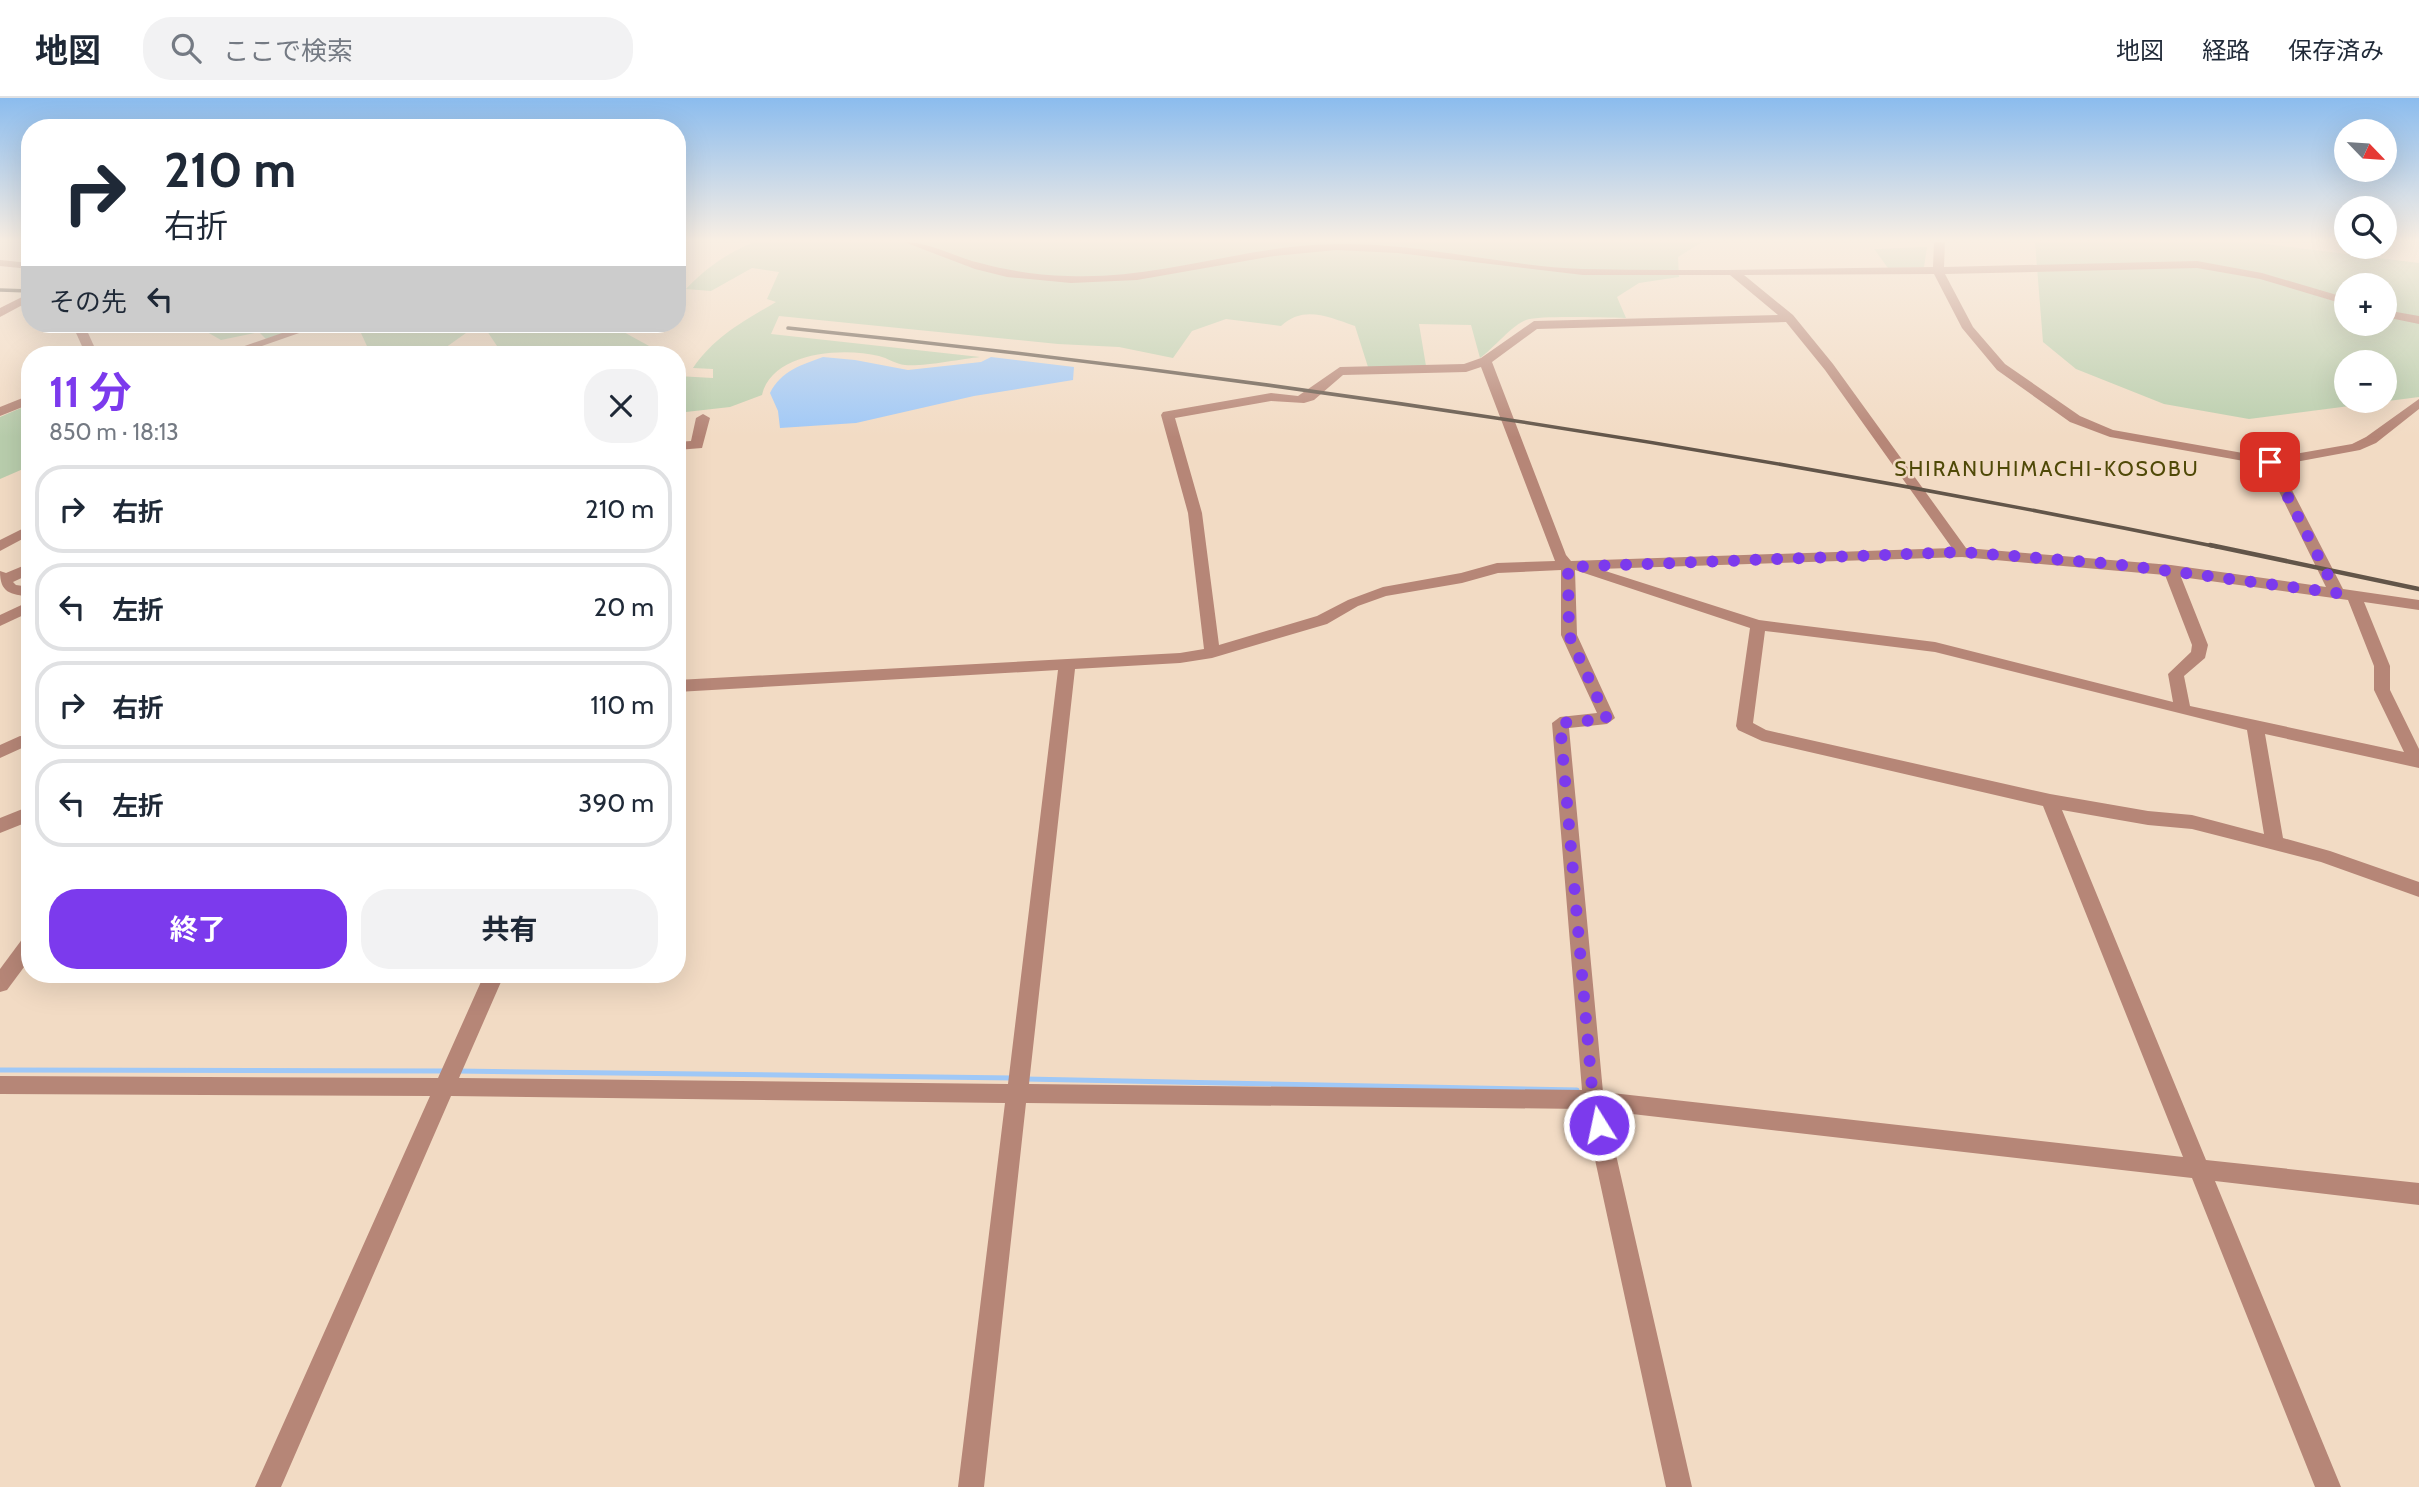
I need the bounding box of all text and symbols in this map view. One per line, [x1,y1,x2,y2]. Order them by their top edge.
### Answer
search box [143,17,633,80]
icon: search [167,29,205,67]
text: 地図 [35,30,101,70]
text: ここで検索 [223,35,353,67]
text: 地図 [2116,36,2164,65]
text: 経路 [2202,36,2250,65]
text: 保存済み [2288,36,2384,65]
north arrow [2334,119,2398,182]
map controls [2334,119,2397,413]
text: 210 m [164,140,296,199]
icon: right [49,147,140,238]
button: search [2334,196,2397,259]
text: 右折 [164,206,228,245]
button: + [2334,273,2397,336]
icon: left [141,280,179,318]
text: その先 [49,286,127,318]
button: − [2334,350,2397,413]
text: 11 分 [49,366,131,418]
button: close [584,369,658,443]
text: 850 m · 18:13 [49,418,179,446]
pin [2240,432,2300,492]
icon: arrive [2251,443,2289,481]
district label: SHIRANUHIMACHI-KOSOBU [1894,456,2200,481]
icon: right [53,490,91,528]
text: 210 m [585,493,654,525]
text: 右折 [112,496,164,528]
icon: left [53,588,91,626]
text: 20 m [594,591,654,623]
text: 左折 [112,594,164,626]
icon: right [53,686,91,724]
text: 110 m [590,689,654,721]
text: 右折 [112,692,164,724]
icon: left [53,784,91,822]
text: 390 m [578,787,654,819]
text: 左折 [112,790,164,822]
button: 終了 [49,889,347,969]
button: 共有 [361,889,658,969]
position arrow [1562,1088,1636,1162]

